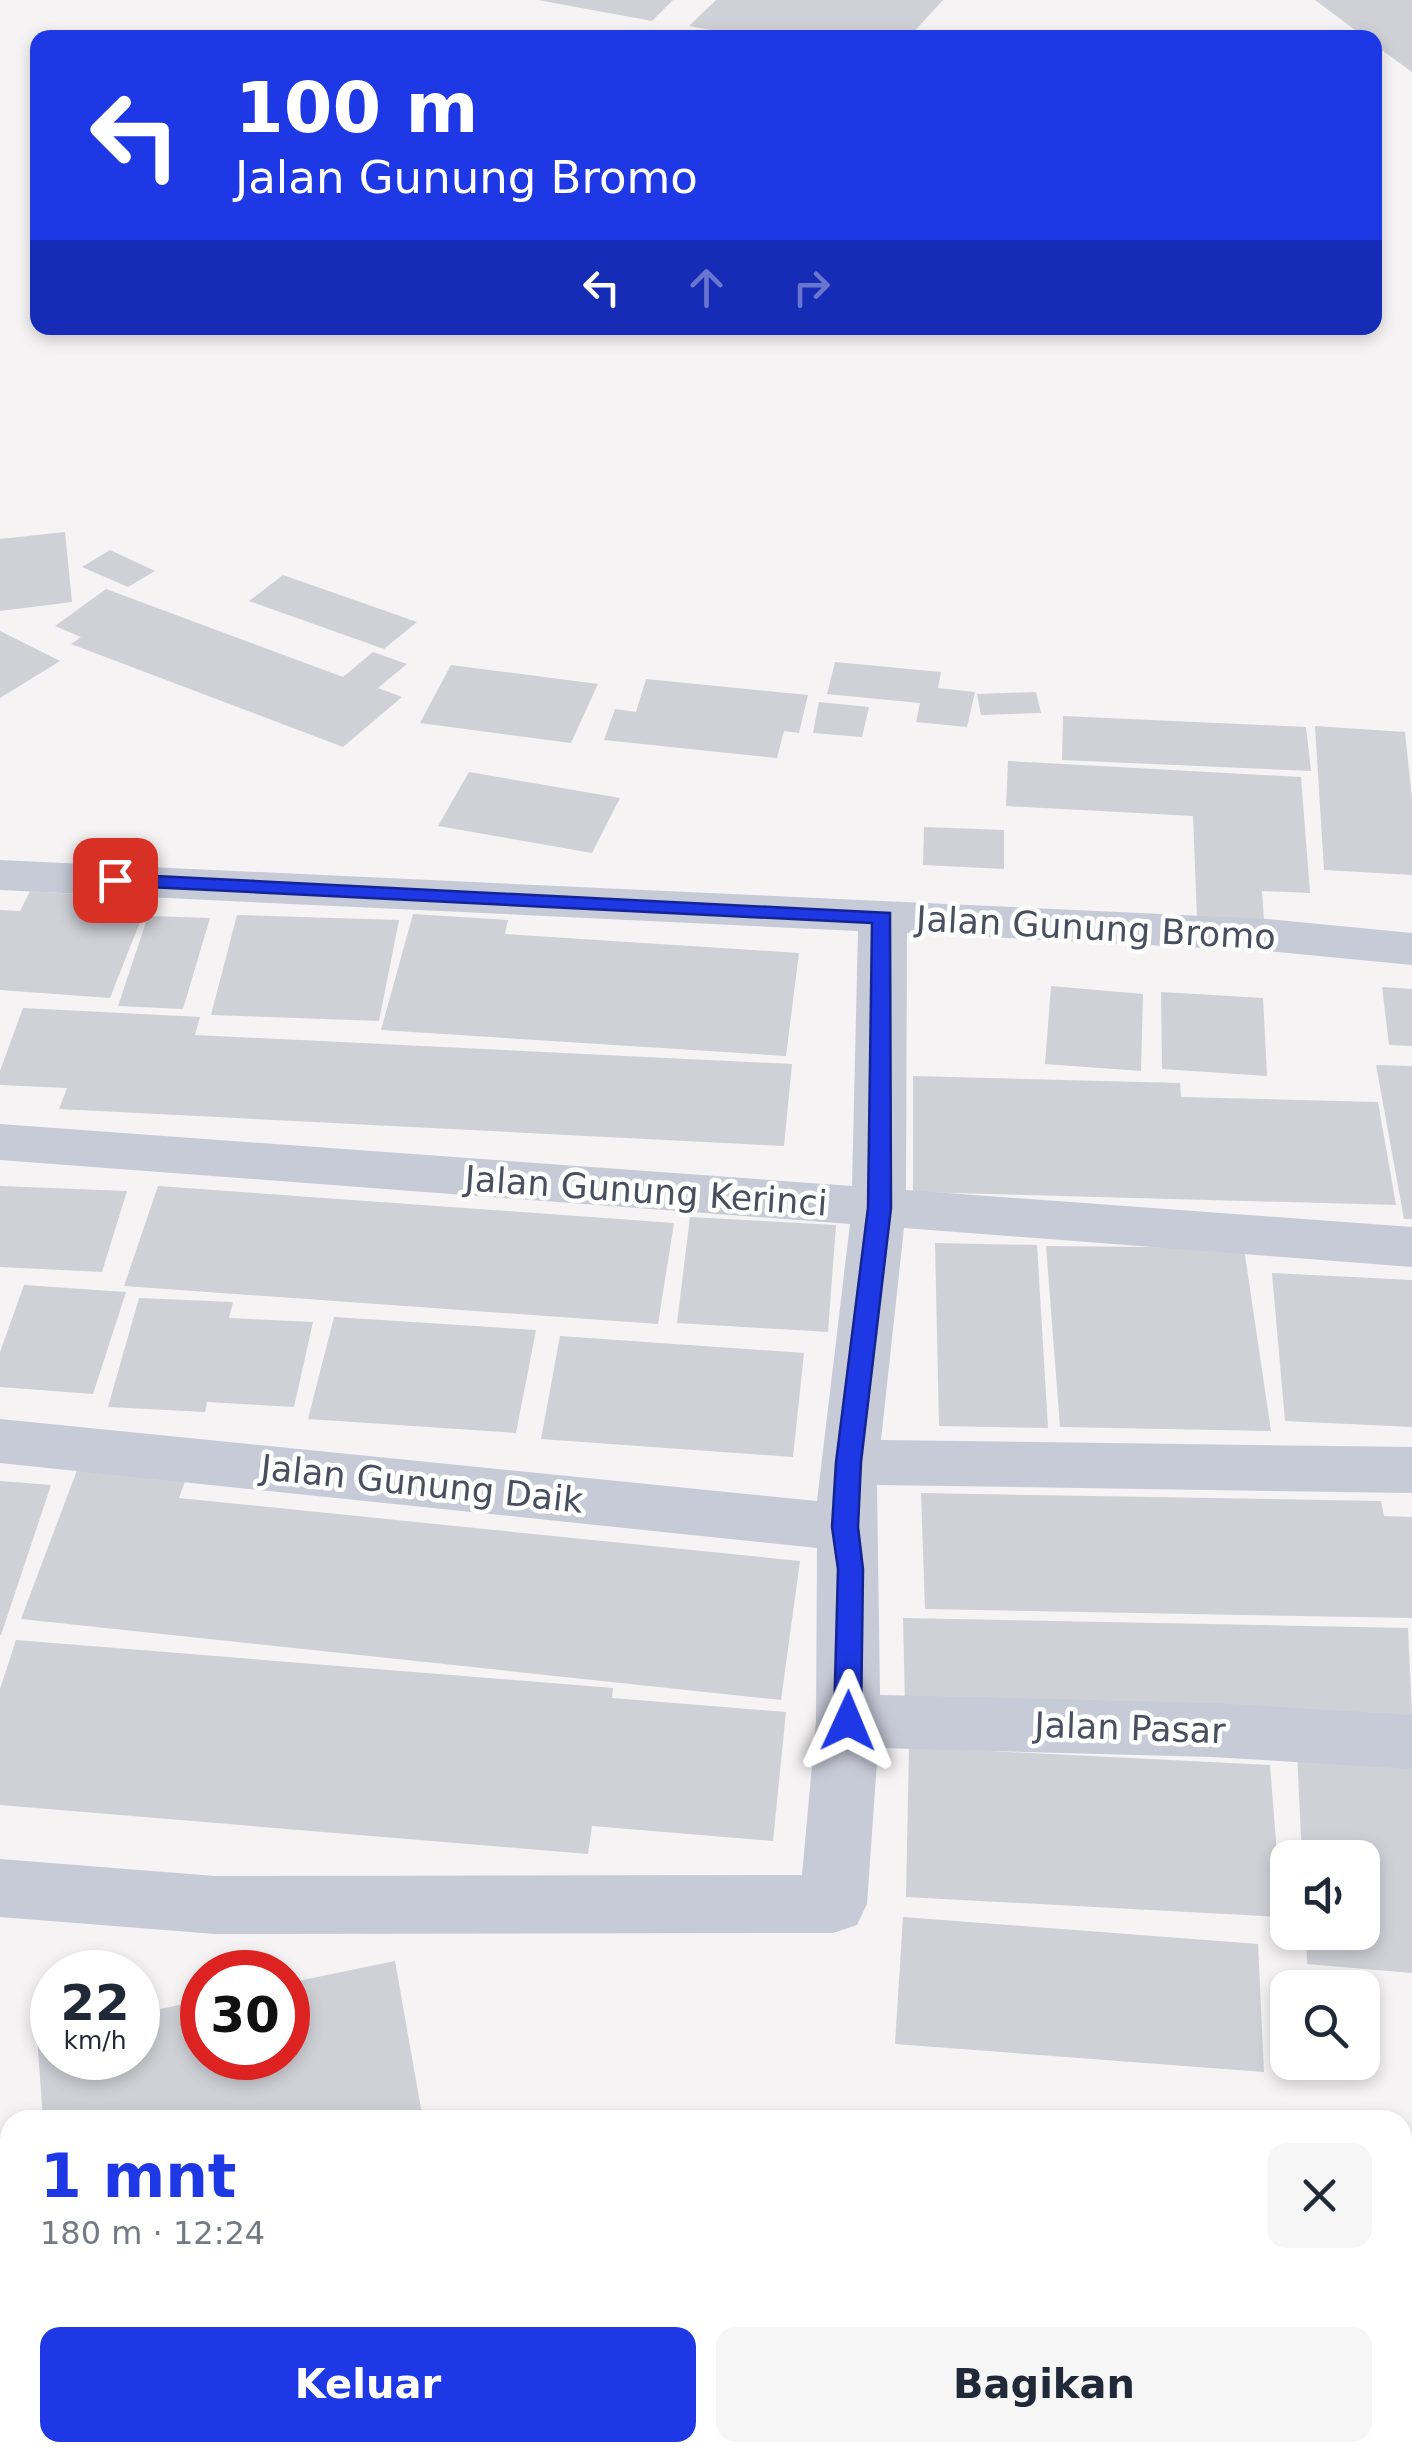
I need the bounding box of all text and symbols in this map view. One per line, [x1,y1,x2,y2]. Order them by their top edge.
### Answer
text: 100 m [235,67,478,149]
icon: left [70,70,200,200]
text: Jalan Gunung Bromo [235,151,698,204]
icon: left [574,260,629,315]
icon: ahead [679,260,734,315]
icon: right [784,260,839,315]
pin [73,838,158,923]
icon: arrive [88,853,143,908]
street label: Jalan Gunung Bromo [913,899,1277,957]
street label: Jalan Gunung Kerinci [461,1158,829,1224]
street label: Jalan Gunung Daik [257,1447,586,1521]
position arrow [796,1669,900,1773]
street label: Jalan Pasar [1032,1705,1227,1751]
map controls [1270,1840,1380,2080]
button: sound [1270,1840,1380,1950]
speed limit sign: 30 [180,1950,310,2080]
button: search [1270,1970,1380,2080]
text: 22 [60,1974,130,2032]
text: km/h [63,2026,127,2055]
text: 1 mnt [40,2141,237,2211]
button: close [1267,2143,1372,2248]
text: 180 m · 12:24 [40,2214,265,2252]
button: Keluar [40,2327,696,2442]
button: Bagikan [716,2327,1372,2442]

